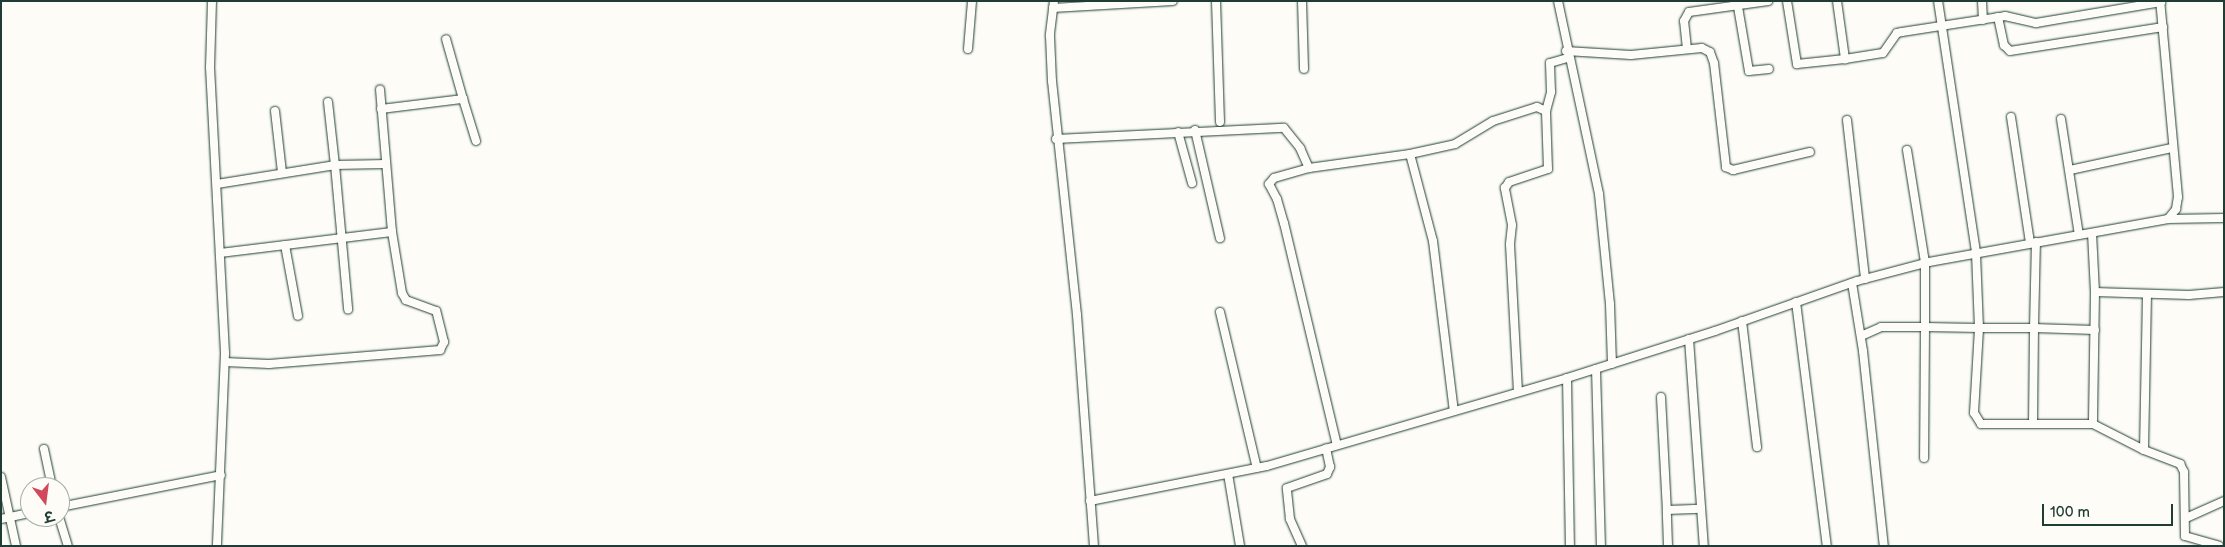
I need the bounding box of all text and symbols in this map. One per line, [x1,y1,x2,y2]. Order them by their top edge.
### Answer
north arrow [20,477,70,527]
scale bar [2045,494,2176,526]
text: 100 m [2050,503,2090,522]
text: उ [42,507,55,525]

